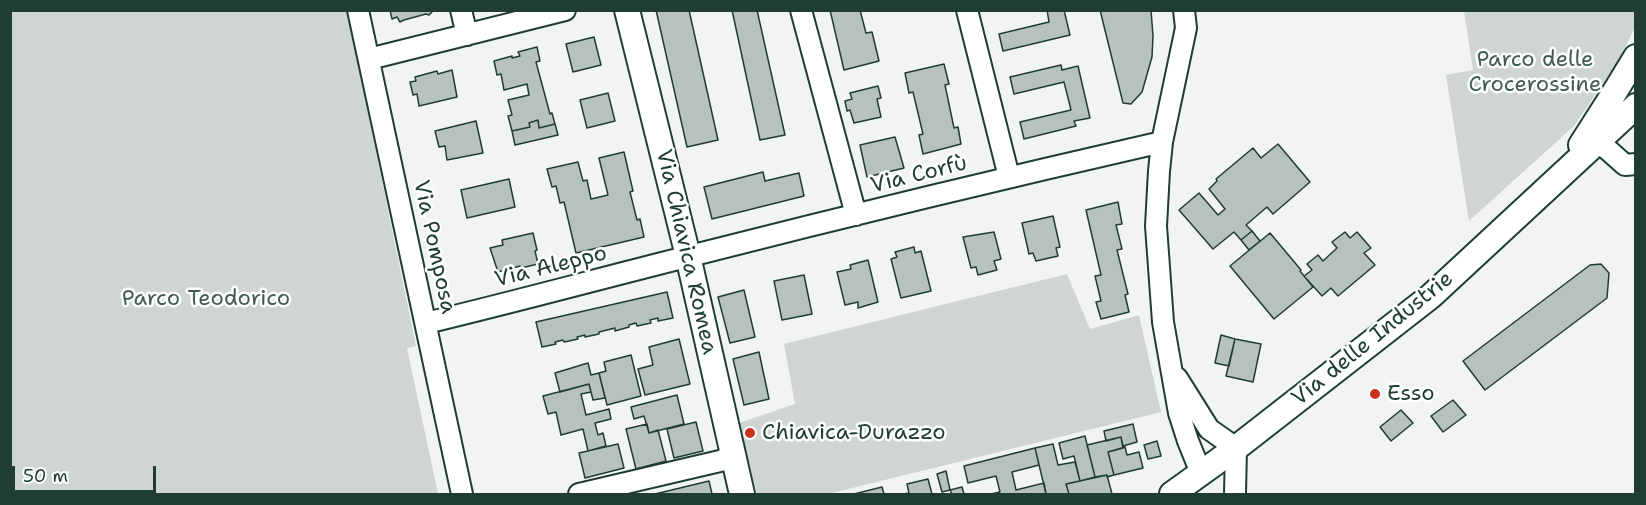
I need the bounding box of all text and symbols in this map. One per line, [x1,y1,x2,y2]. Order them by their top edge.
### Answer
park label: Parco delle Crocerossine [1469,47,1601,98]
street label: Via Chiavica Romea [650,147,722,357]
street label: Via Corfù [868,150,970,200]
street label: Via Pomposa [407,178,461,316]
street label: Via Aleppo [492,240,610,294]
street label: Via delle Industrie [1287,266,1459,412]
park label: Parco Teodorico [122,286,290,312]
place label: Esso [1387,381,1435,407]
marker: Esso [1368,387,1382,401]
place label: Chiavica-Durazzo [762,420,946,446]
marker: Chiavica-Durazzo [743,426,757,440]
scale bar [15,454,159,492]
text: 50 m [23,464,68,488]

